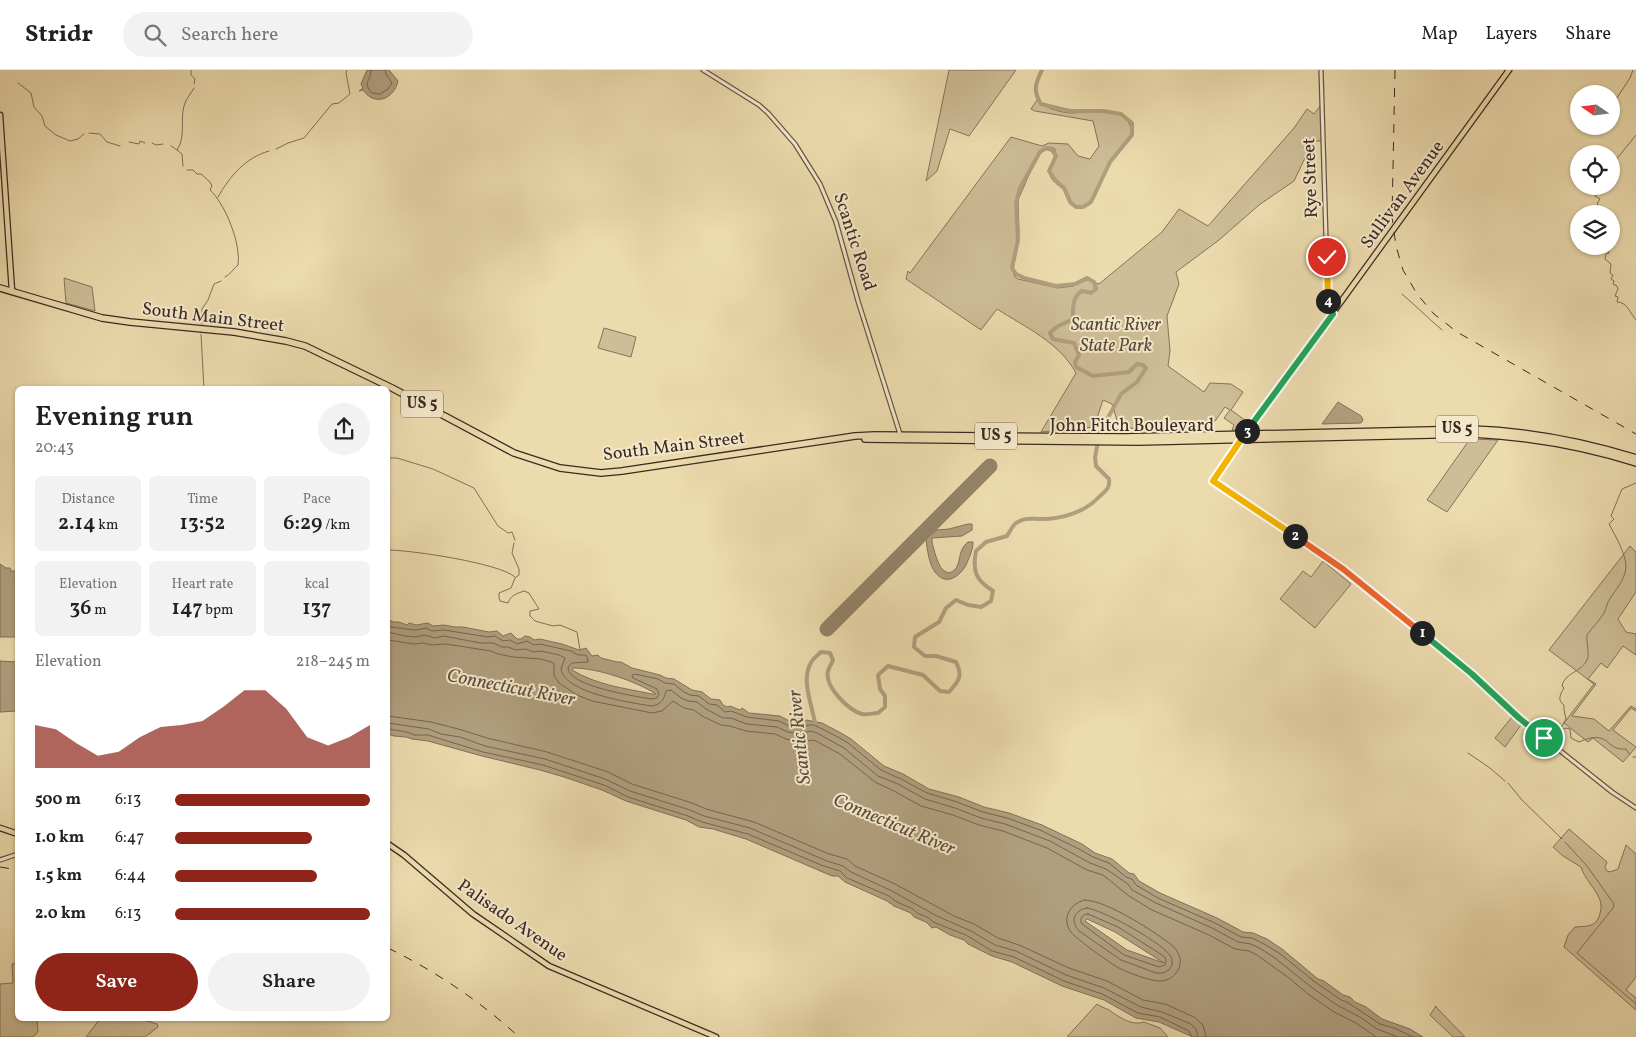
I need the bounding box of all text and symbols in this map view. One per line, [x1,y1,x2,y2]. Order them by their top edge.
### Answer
search box [123,12,473,57]
text: Stridr [25,18,93,52]
icon: search [141,21,169,49]
text: Search here [181,22,278,48]
text: Map [1421,22,1457,47]
text: Layers [1485,22,1537,47]
text: Share [1565,22,1611,47]
north arrow [1570,85,1620,135]
map controls [1570,85,1620,255]
street label: Sullivan Avenue [1355,136,1451,254]
street label: Rye Street [1297,137,1325,219]
button: locate [1570,145,1620,195]
street label: Scantic Road [826,190,882,294]
button: layers [1570,205,1620,255]
pin [1306,236,1348,278]
icon: check [1313,243,1341,271]
pin: 4 [1316,288,1340,314]
text: 4 [1324,292,1333,311]
street label: South Main Street [141,297,285,339]
park label: Scantic River State Park [1071,313,1161,359]
road number: US 5 [401,390,443,418]
text: Evening run [35,398,194,437]
button: share [318,403,370,455]
street label: John Fitch Boulevard [1050,414,1214,439]
road number: US 5 [1436,416,1478,442]
pin: 3 [1234,418,1260,444]
road number: US 5 [975,422,1017,450]
text: 3 [1244,422,1251,441]
street label: South Main Street [602,426,746,468]
text: 20:43 [35,437,74,459]
text: Distance [61,490,115,509]
text: Time [187,490,218,509]
text: Pace [303,490,331,509]
text: 2.14 [58,509,96,538]
text: 13:52 [180,509,225,538]
text: 6:29 [283,509,322,538]
text: km [96,516,118,535]
text: /km [322,516,350,535]
pin: 2 [1282,524,1308,548]
text: 2 [1292,527,1299,546]
text: Elevation [59,575,117,594]
text: Heart rate [172,575,233,594]
text: kcal [304,575,329,594]
text: 36 [70,594,92,623]
text: 147 [172,594,203,623]
text: 137 [302,594,331,623]
text: m [92,601,107,620]
text: bpm [203,601,233,620]
pin: 1 [1410,620,1434,646]
text: 1 [1420,624,1425,643]
text: Elevation [35,651,102,673]
text: 218–245 m [296,651,370,673]
water label: Connecticut River [444,663,578,713]
water label: Scantic River [782,688,818,786]
pin [1523,717,1565,759]
icon: arrive [1530,724,1558,752]
water label: Connecticut River [829,788,960,863]
text: 500 m [35,789,81,811]
text: 6:13 [115,789,141,811]
text: 1.0 km [35,827,84,849]
text: 6:47 [115,827,144,849]
text: 1.5 km [35,865,82,887]
text: 6:44 [115,865,146,887]
street label: Palisado Avenue [452,874,572,968]
text: 2.0 km [35,903,86,925]
text: 6:13 [115,903,141,925]
button: Save [35,953,198,1011]
button: Share [208,953,370,1011]

